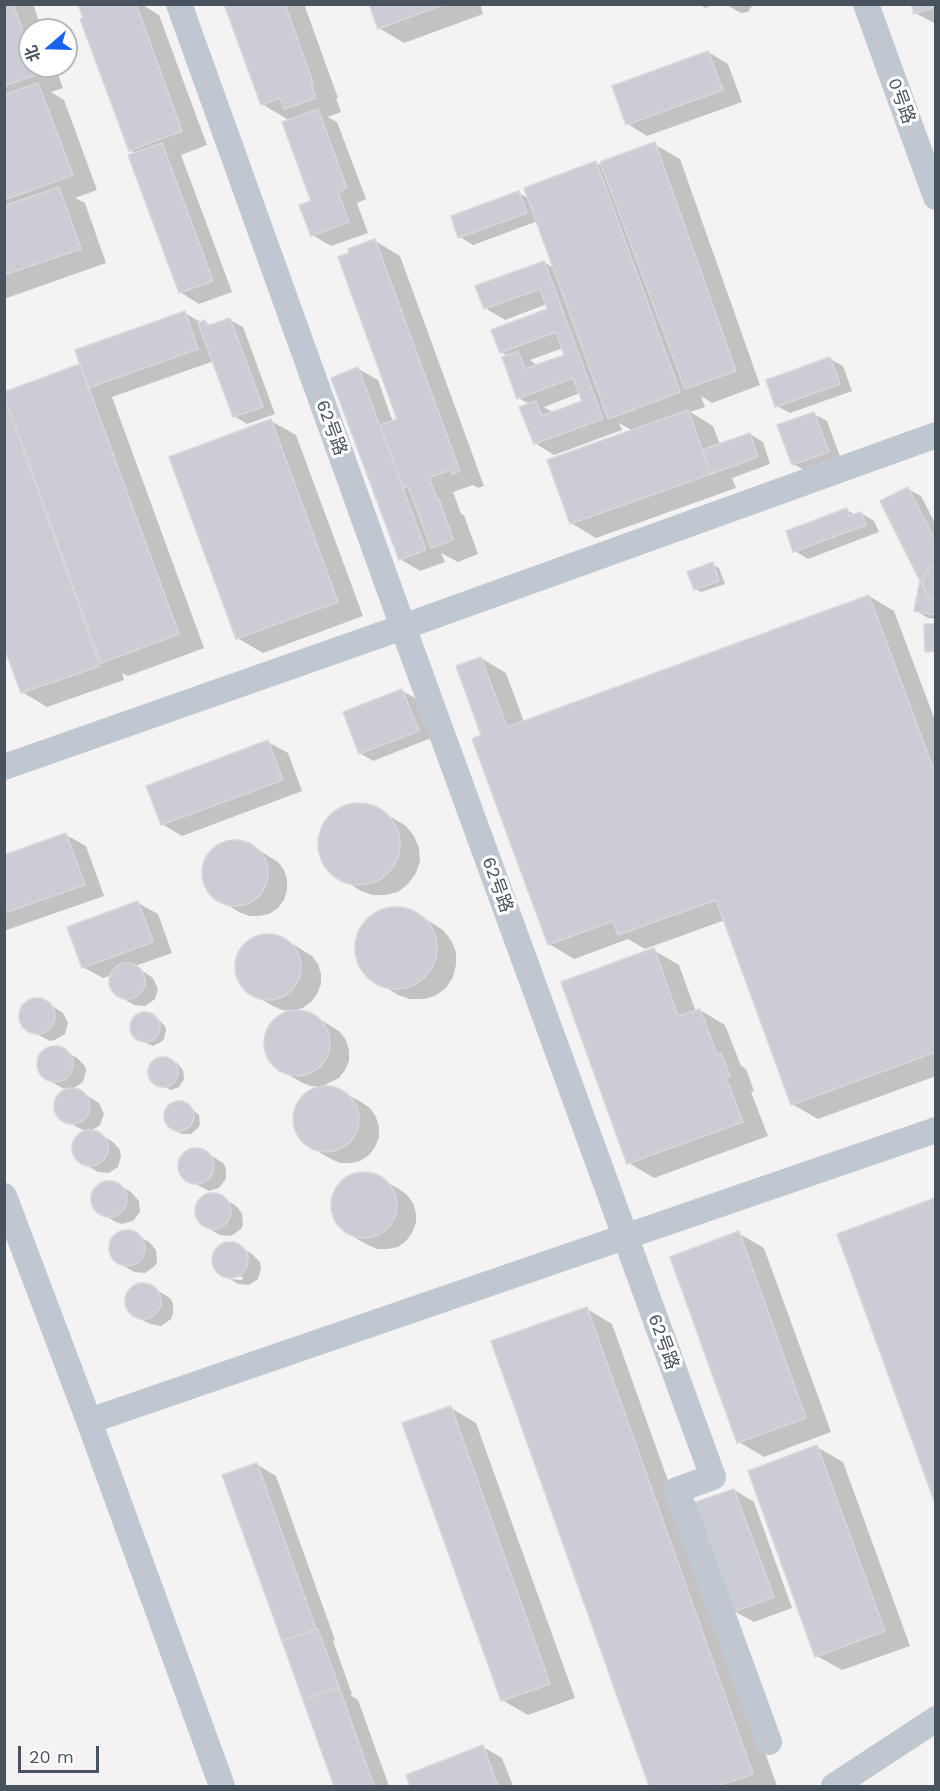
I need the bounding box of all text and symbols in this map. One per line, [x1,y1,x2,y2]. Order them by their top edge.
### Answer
north arrow [18,18,78,78]
text: 北 [21,43,44,64]
street label: 0号路 [883,75,919,127]
street label: 62号路 [311,397,351,459]
street label: 62号路 [477,854,517,916]
street label: 62号路 [643,1311,683,1373]
scale bar [21,1734,102,1772]
text: 20 m [29,1746,74,1767]

